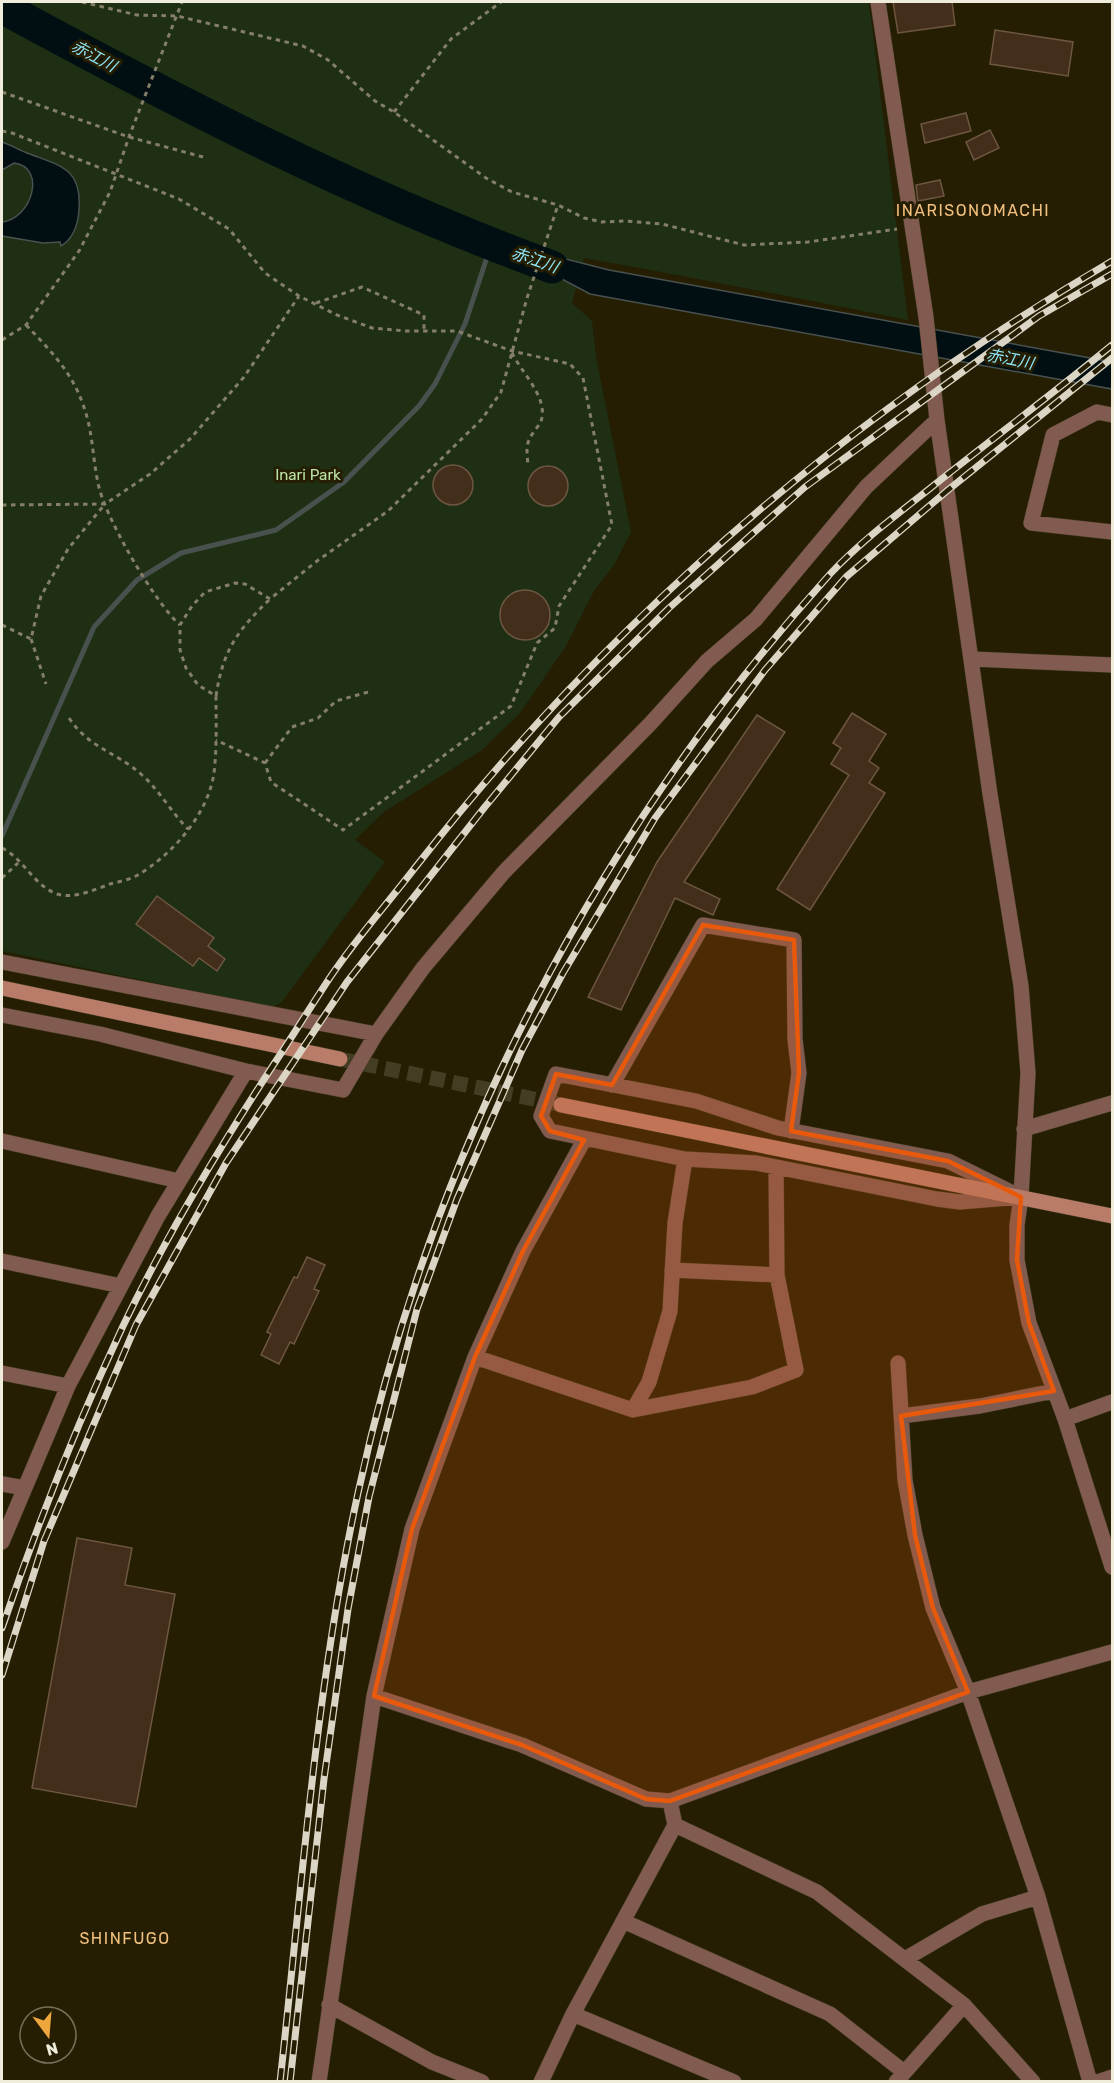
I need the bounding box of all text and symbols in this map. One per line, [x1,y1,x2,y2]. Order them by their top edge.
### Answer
water label: 赤江川 [68,36,121,77]
district label: INARISONOMACHI [896,201,1050,220]
water label: 赤江川 [509,243,563,277]
water label: 赤江川 [985,345,1037,373]
park label: Inari Park [275,466,341,484]
district label: SHINFUGO [79,1929,171,1948]
north arrow [18,2005,78,2065]
text: N [44,2038,60,2060]

